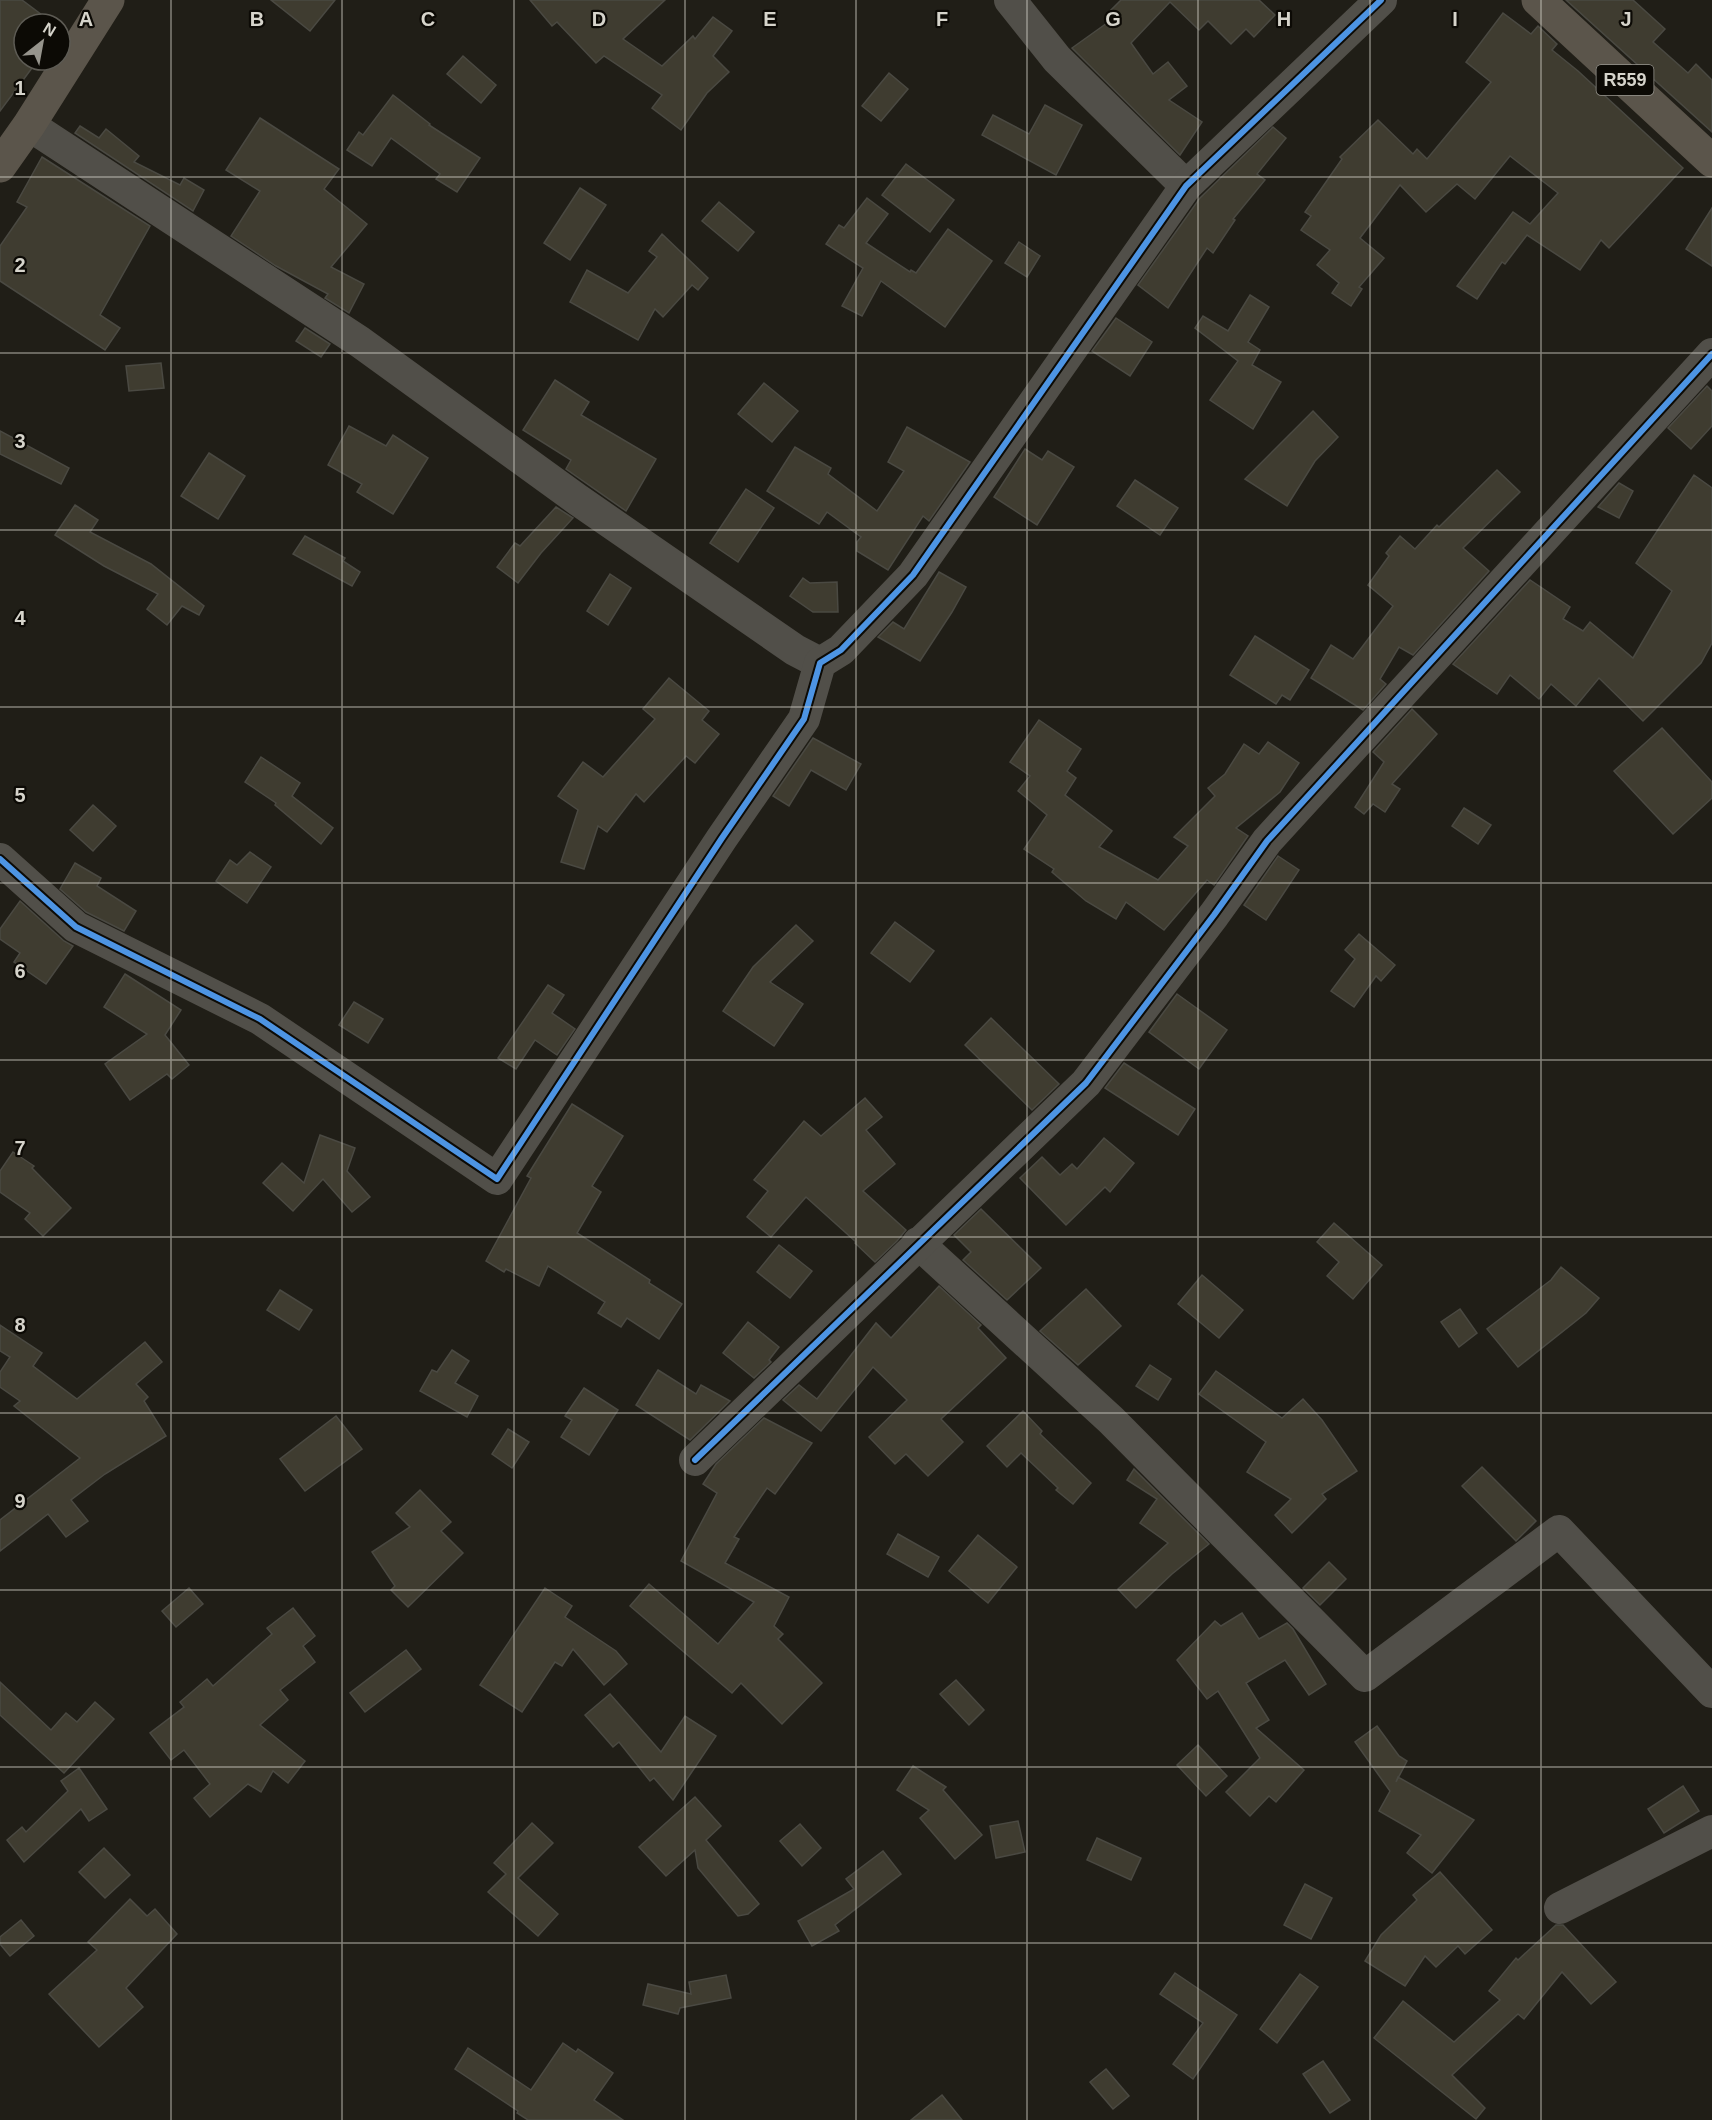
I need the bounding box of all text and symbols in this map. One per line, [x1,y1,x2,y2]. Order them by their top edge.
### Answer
text: A [79,8,93,30]
text: B [250,8,264,30]
text: C [421,8,435,30]
text: D [592,8,606,30]
text: E [763,8,777,30]
text: F [936,8,948,30]
text: G [1105,8,1121,30]
text: H [1277,8,1291,30]
text: I [1452,8,1458,30]
text: J [1620,8,1632,30]
north arrow [12,12,72,72]
text: N [40,19,59,40]
road number: R559 [1596,65,1654,95]
text: 1 [14,77,26,99]
text: 2 [14,254,26,276]
text: 3 [14,430,26,452]
text: 4 [14,607,26,629]
text: 5 [14,784,26,806]
text: 6 [14,960,26,982]
text: 7 [14,1137,26,1159]
text: 8 [14,1314,26,1336]
text: 9 [14,1490,26,1512]

